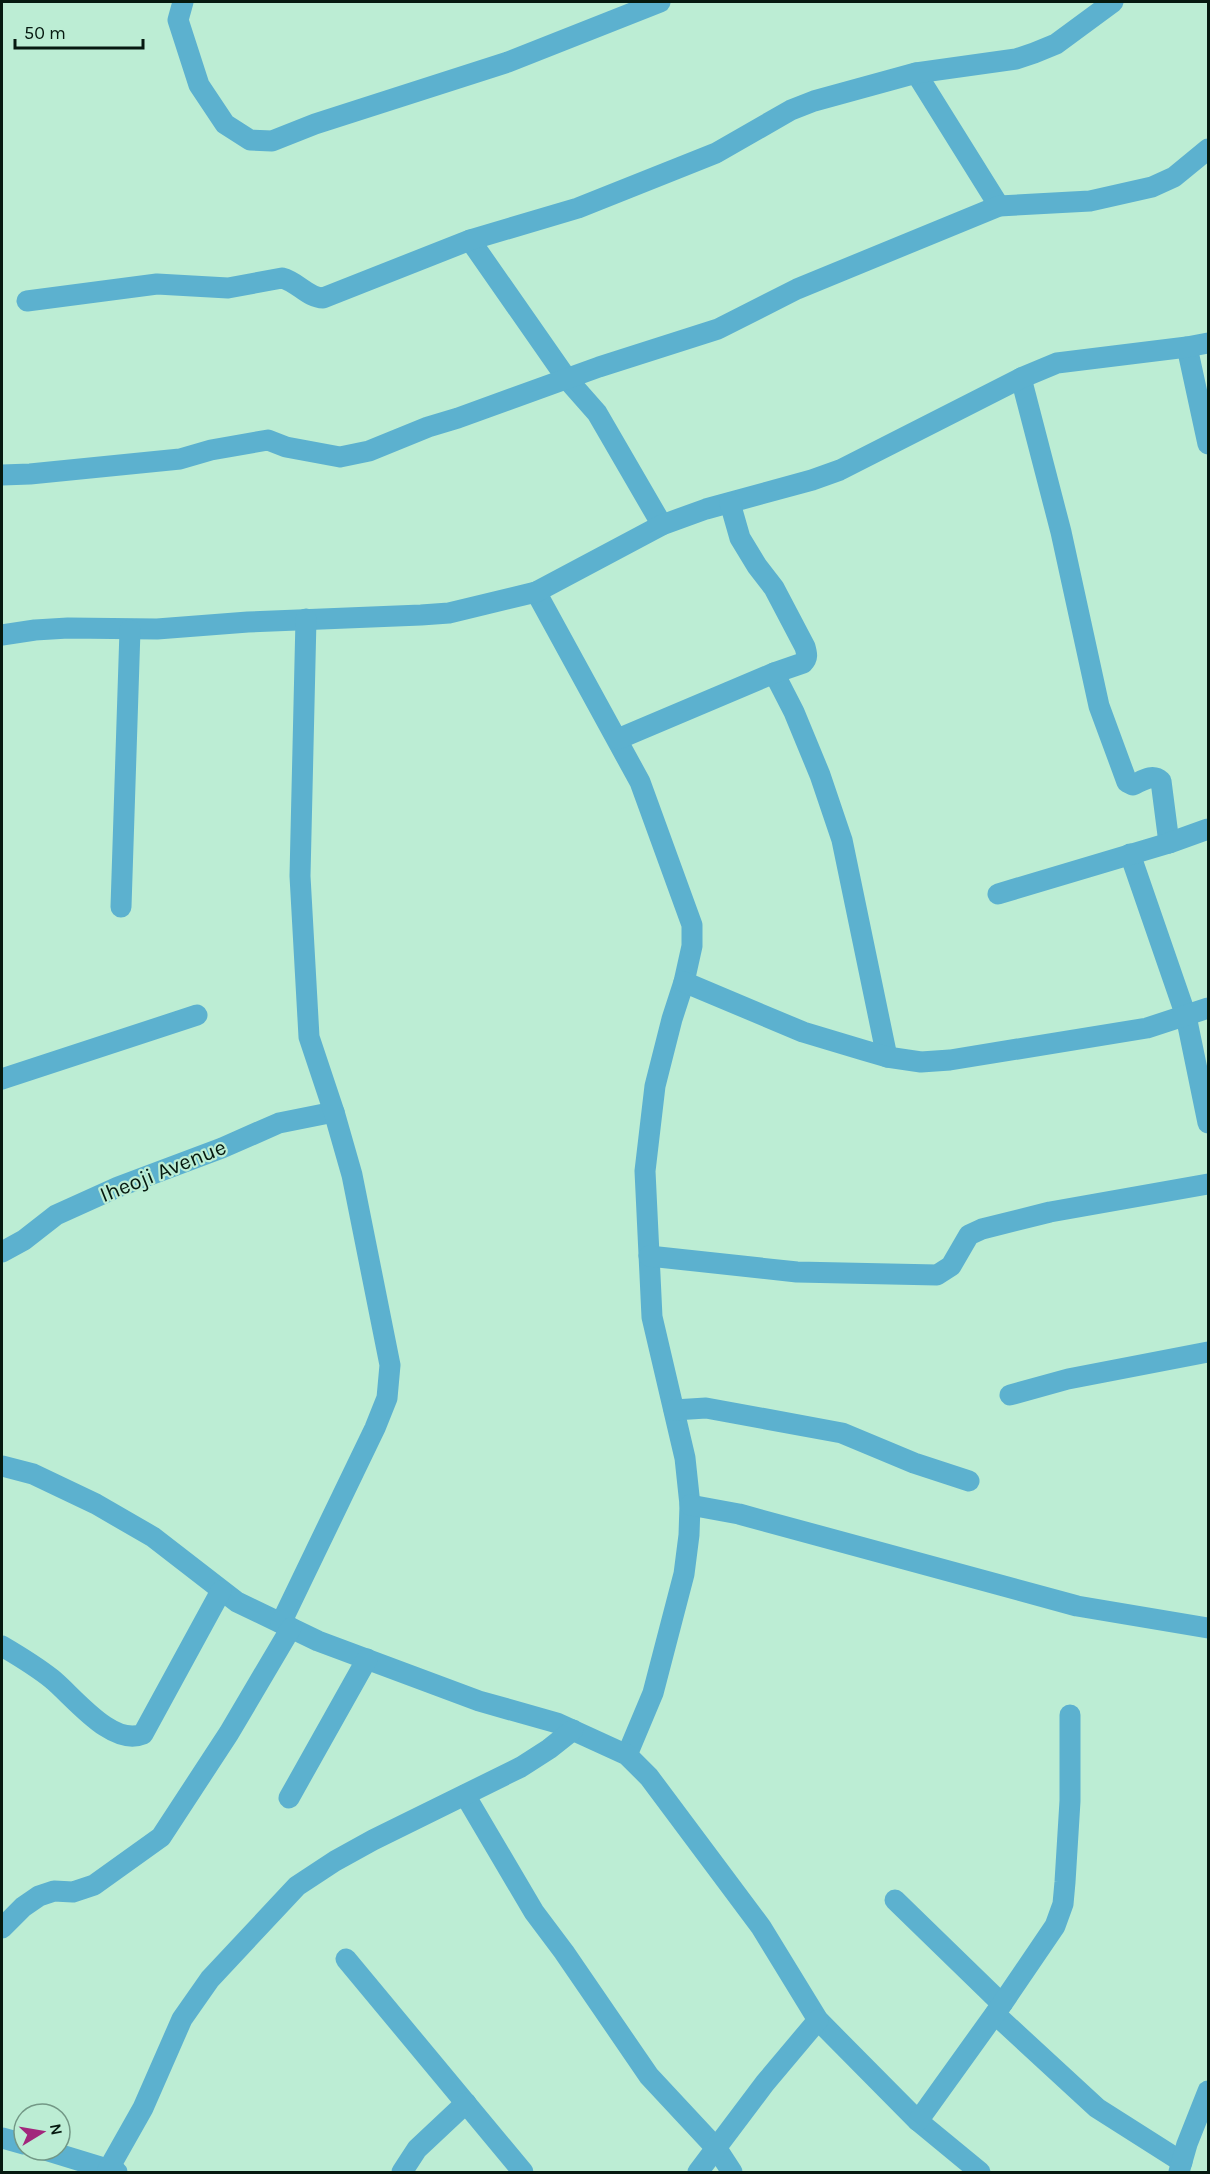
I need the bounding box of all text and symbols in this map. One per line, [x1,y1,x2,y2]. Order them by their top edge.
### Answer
scale bar [15,12,142,50]
text: 50 m [24,22,66,44]
street label: Iheoji Avenue [96,1134,230,1208]
north arrow [12,2102,72,2162]
text: N [46,2122,67,2137]

